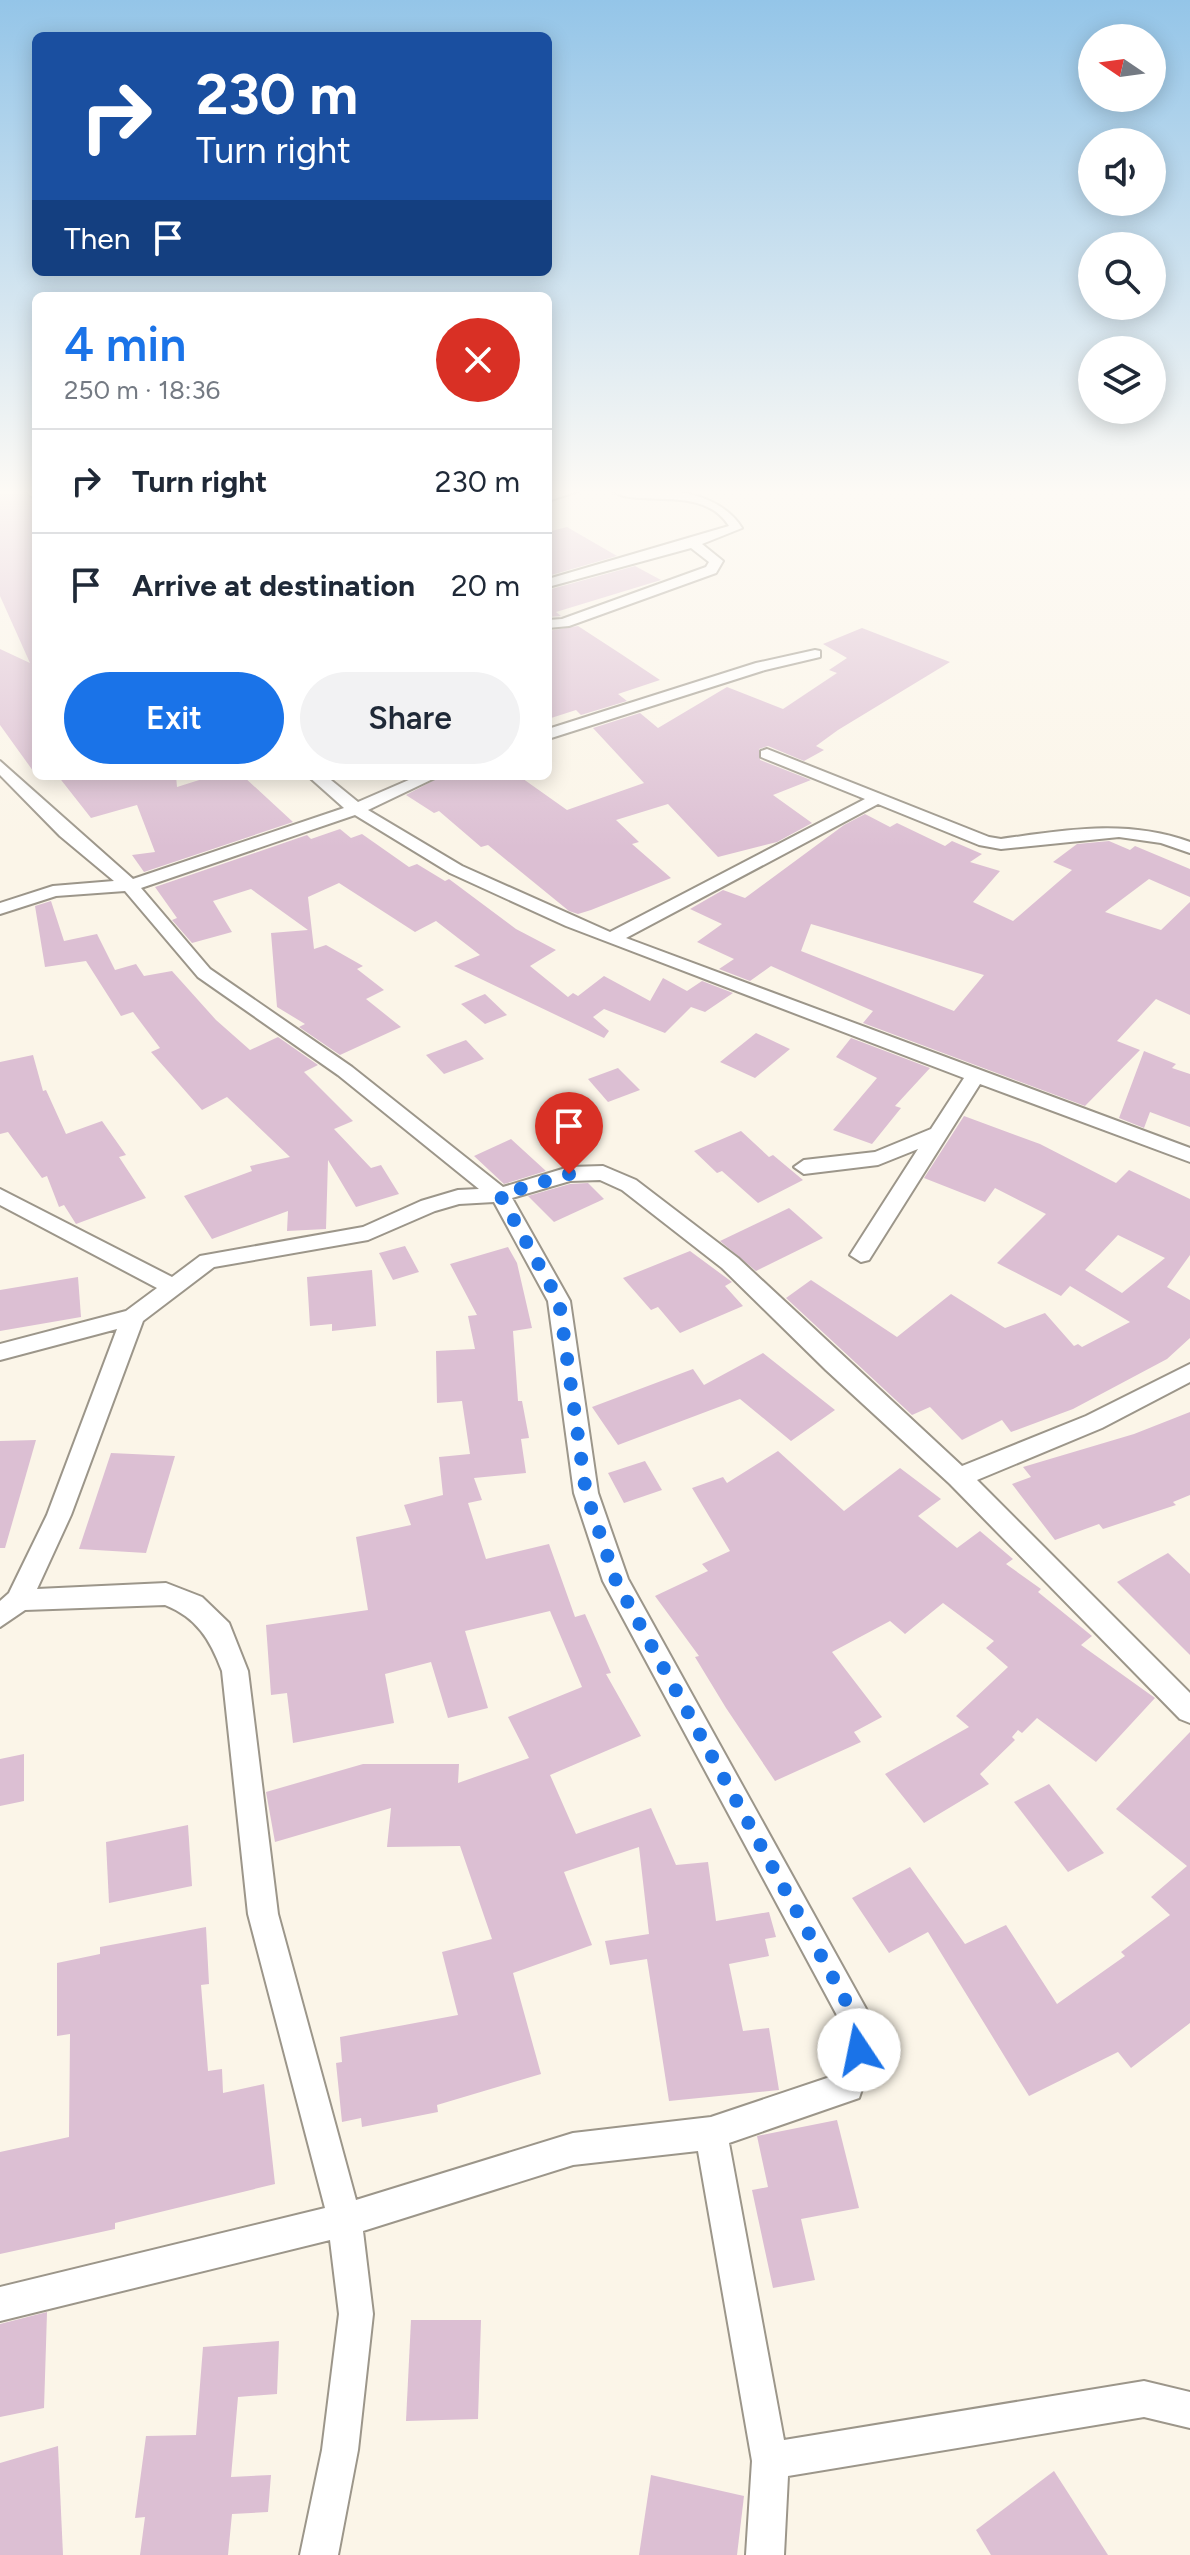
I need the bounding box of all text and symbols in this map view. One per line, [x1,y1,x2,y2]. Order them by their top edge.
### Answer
north arrow [1078,24,1166,112]
map controls [1078,24,1166,424]
text: 230 m [196,61,358,128]
icon: right [64,64,168,168]
button: sound [1078,128,1166,216]
text: Turn right [196,129,351,172]
icon: arrive [146,216,190,260]
text: Then [64,220,130,257]
button: search [1078,232,1166,320]
text: 4 min [64,315,186,373]
button: close [436,318,520,402]
button: layers [1078,336,1166,424]
text: 250 m · 18:36 [64,374,220,406]
icon: right [64,459,108,503]
text: Turn right [132,463,267,500]
text: 230 m [435,463,520,500]
icon: arrive [64,563,108,607]
text: Arrive at destination [132,567,415,604]
text: 20 m [451,567,520,604]
button: Exit [64,672,284,764]
button: Share [300,672,520,764]
pin [535,1092,603,1174]
icon: arrive [547,1104,591,1148]
position arrow [817,2008,901,2092]

